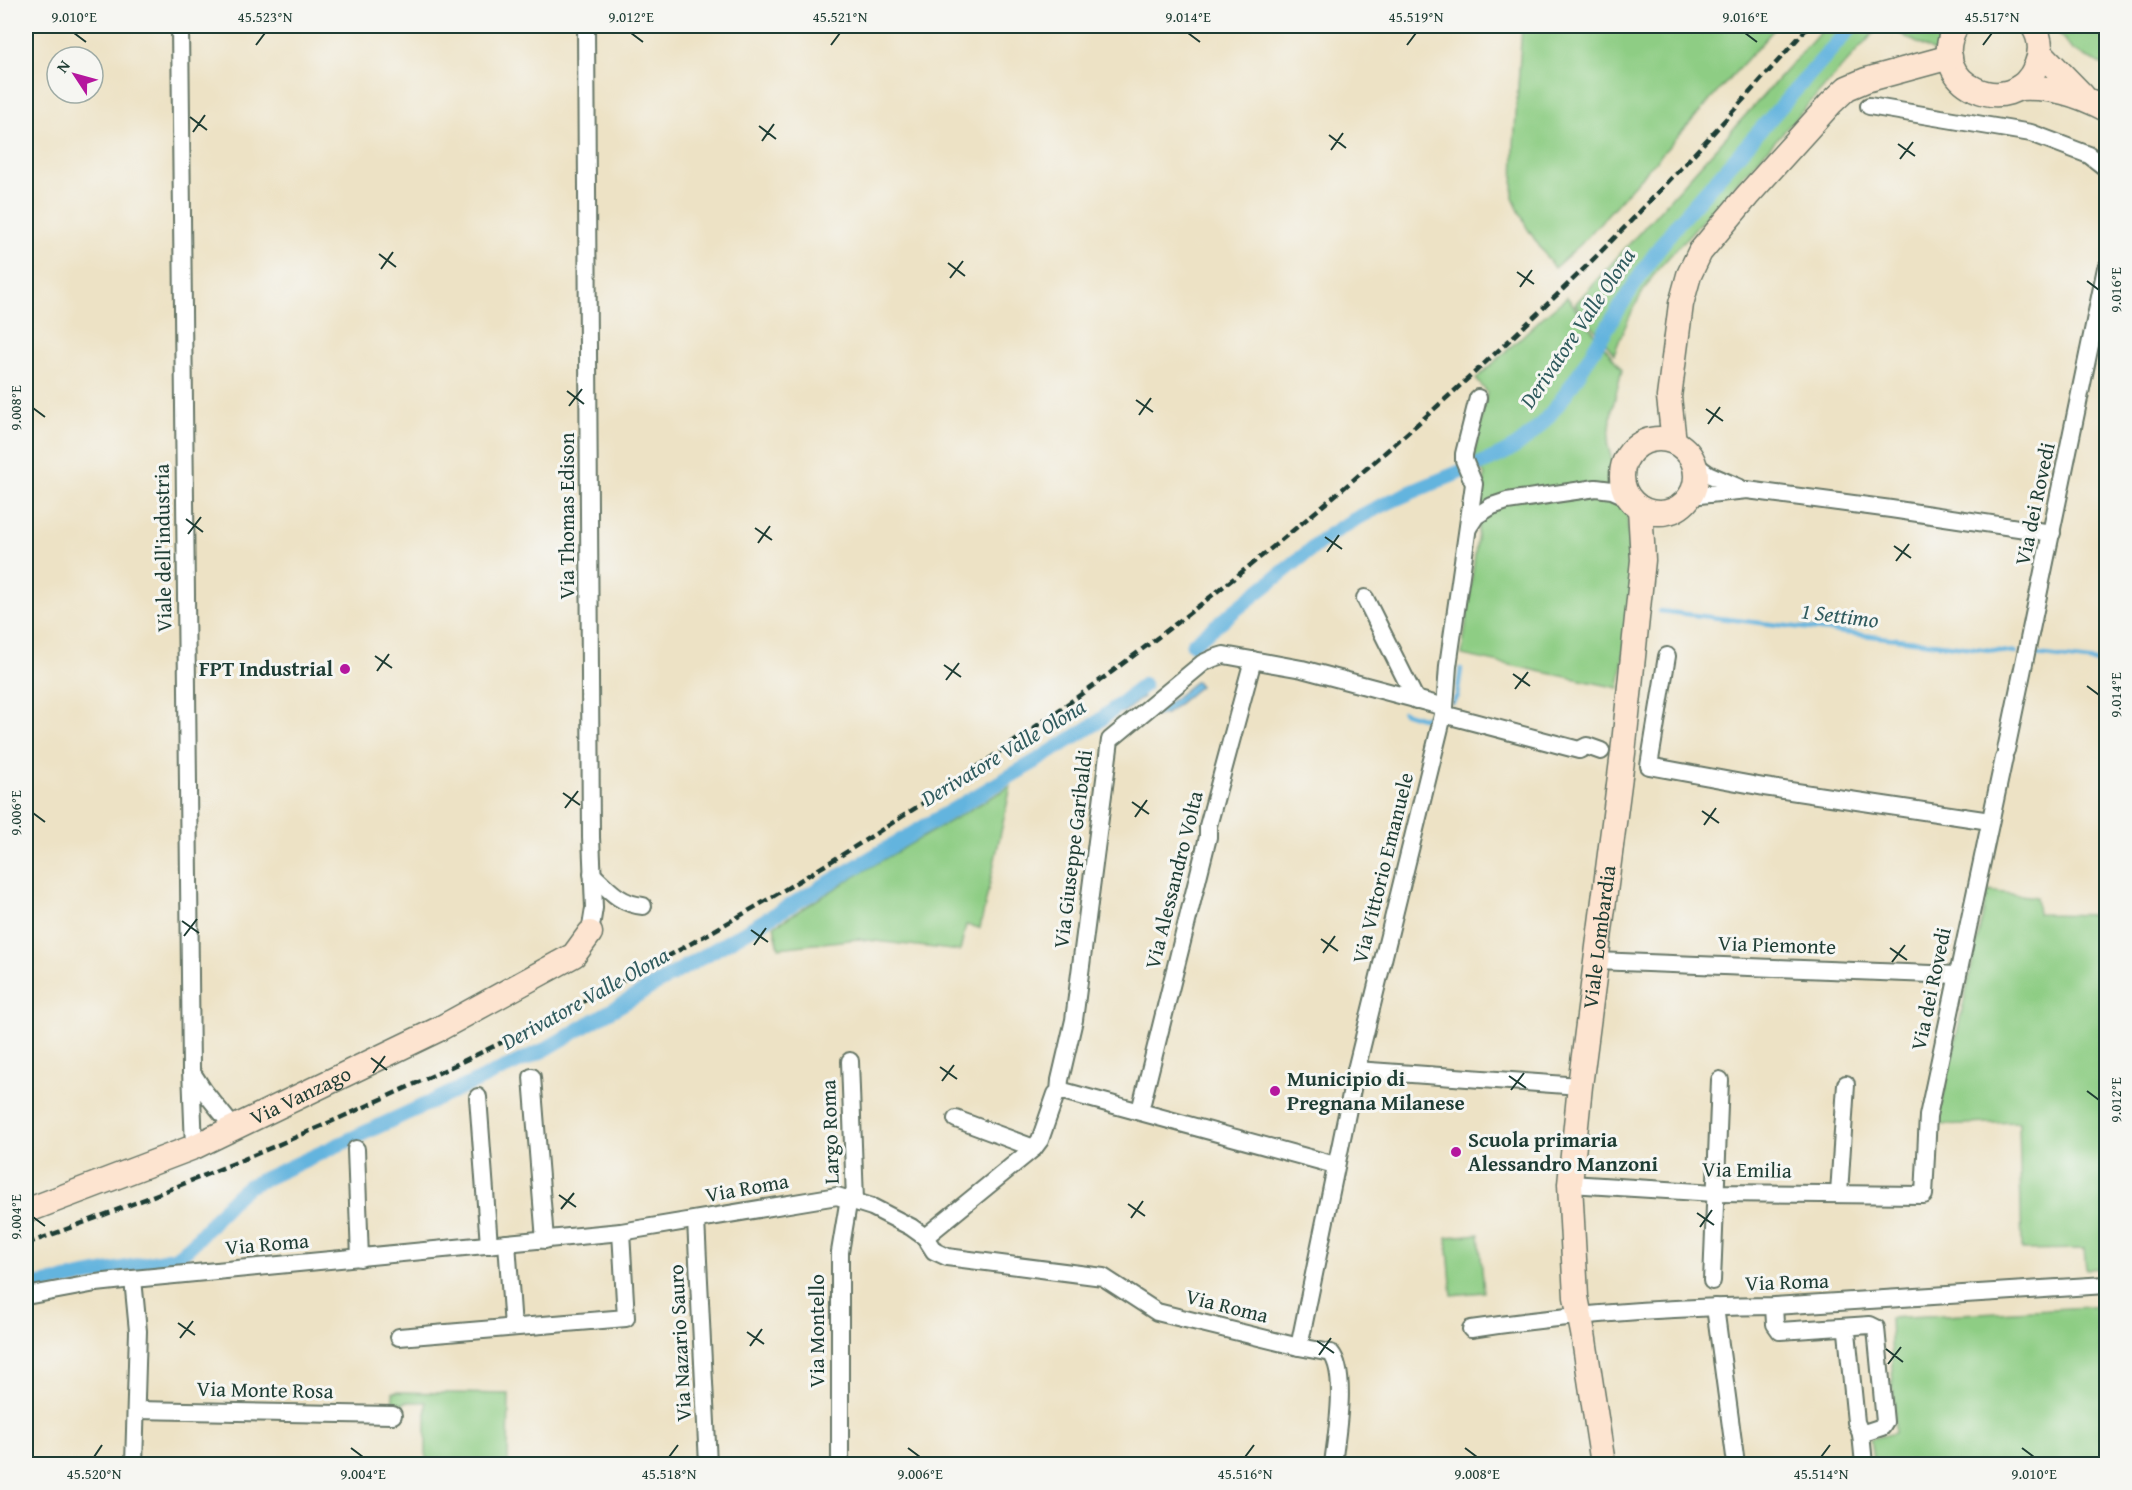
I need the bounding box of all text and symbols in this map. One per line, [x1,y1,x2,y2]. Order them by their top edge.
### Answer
text: 9.010°E [51,6,97,27]
text: 45.523°N [238,6,293,27]
text: 9.012°E [608,6,654,27]
text: 45.521°N [813,6,868,27]
text: 9.014°E [1165,6,1211,27]
text: 45.519°N [1389,6,1444,27]
text: 9.016°E [1722,6,1768,27]
text: 45.517°N [1965,6,2020,27]
north arrow [45,45,105,105]
text: N [50,55,76,78]
water label: Derivatore Valle Olona [1511,242,1643,415]
text: 9.016°E [2105,267,2126,313]
text: 9.008°E [5,385,26,431]
street label: Via Thomas Edison [551,432,582,600]
street label: Via dei Rovedi [2006,439,2063,568]
street label: Viale dell'industria [146,463,179,633]
water label: 1 Settimo [1800,594,1880,636]
place label: FPT Industrial [199,653,333,684]
marker: FPT Industrial [338,662,352,676]
text: 9.014°E [2105,672,2126,718]
water label: Derivatore Valle Olona [914,690,1091,814]
street label: Via Giuseppe Garibaldi [1045,748,1100,950]
street label: Via Vittorio Emanuele [1344,769,1421,967]
street label: Via Alessandro Volta [1136,788,1211,972]
text: 9.006°E [5,790,26,836]
street label: Viale Lombardia [1574,863,1623,1011]
street label: Via dei Rovedi [1902,924,1959,1053]
street label: Via Piemonte [1717,927,1837,962]
water label: Derivatore Valle Olona [495,939,675,1058]
street label: Via Vanzago [245,1058,356,1133]
place label: Municipio di Pregnana Milanese [1287,1063,1465,1118]
text: 9.012°E [2105,1077,2126,1123]
street label: Largo Roma [812,1079,847,1185]
marker: Municipio di Pregnana Milanese [1268,1084,1282,1098]
place label: Scuola primaria Alessandro Manzoni [1468,1124,1658,1179]
marker: Scuola primaria Alessandro Manzoni [1449,1145,1463,1159]
street label: Via Emilia [1702,1153,1792,1186]
street label: Via Roma [703,1165,791,1210]
text: 9.004°E [5,1194,26,1240]
street label: Via Roma [224,1224,310,1263]
street label: Via Nazario Sauro [660,1264,699,1422]
street label: Via Roma [1744,1265,1830,1298]
street label: Via Montello [801,1274,832,1388]
street label: Via Roma [1183,1280,1272,1331]
street label: Via Monte Rosa [196,1373,334,1406]
text: 45.520°N [67,1463,122,1484]
text: 9.004°E [340,1463,386,1484]
text: 45.518°N [642,1463,697,1484]
text: 9.006°E [897,1463,943,1484]
text: 45.516°N [1218,1463,1273,1484]
text: 9.008°E [1454,1463,1500,1484]
text: 45.514°N [1794,1463,1849,1484]
text: 9.010°E [2011,1463,2057,1484]

